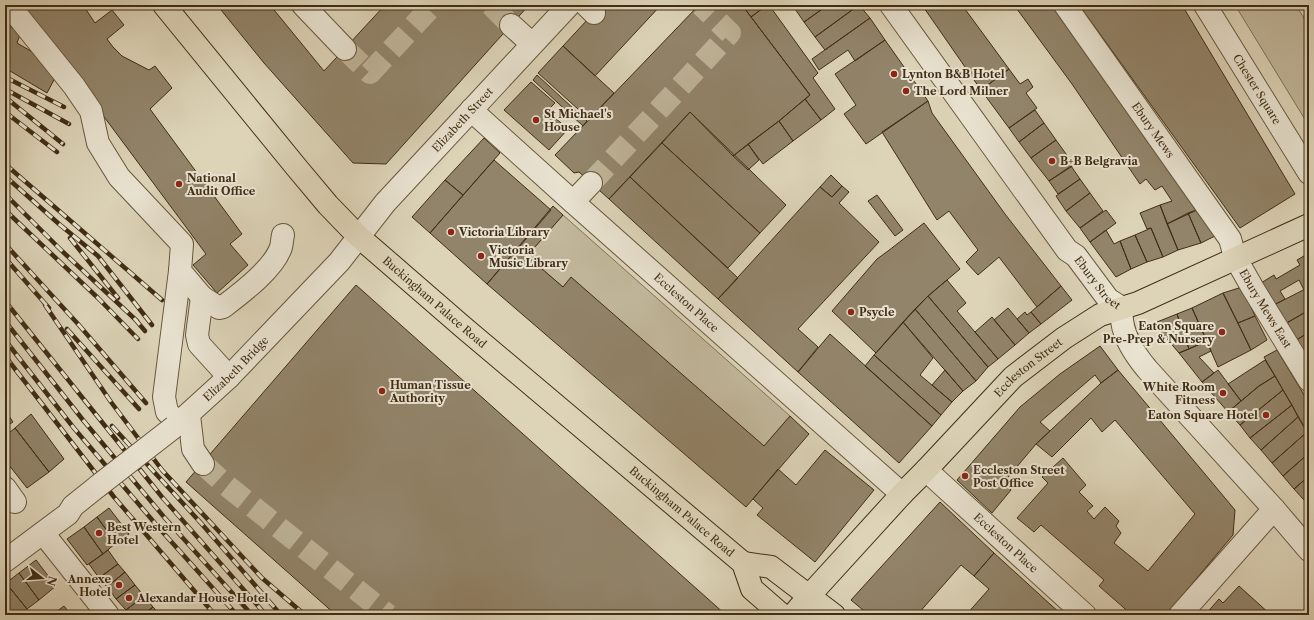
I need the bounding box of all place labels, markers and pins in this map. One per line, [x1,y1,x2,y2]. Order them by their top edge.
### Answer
place label: Lynton B&B Hotel [902,67,1005,81]
marker: Lynton B&B Hotel [889,69,899,79]
place label: The Lord Milner [914,84,1009,98]
marker: The Lord Milner [901,86,911,96]
place label: St Michael's House [544,107,612,134]
marker: St Michael's House [531,115,541,125]
place label: B+B Belgravia [1060,154,1138,168]
marker: B+B Belgravia [1047,156,1057,166]
place label: National Audit Office [186,171,256,198]
marker: National Audit Office [174,179,184,189]
place label: Victoria Library [458,225,550,239]
marker: Victoria Library [446,227,456,237]
place label: Victoria Music Library [488,243,568,270]
marker: Victoria Music Library [476,251,486,261]
place label: Psycle [859,305,895,319]
marker: Psycle [846,307,856,317]
place label: Eaton Square Pre-Prep & Nursery [1103,319,1214,346]
marker: Eaton Square Pre-Prep & Nursery [1217,327,1227,337]
place label: Human Tissue Authority [389,378,471,405]
place label: White Room Fitness [1142,380,1215,407]
marker: Human Tissue Authority [377,386,387,396]
marker: White Room Fitness [1218,388,1228,398]
place label: Eaton Square Hotel [1148,408,1258,422]
marker: Eaton Square Hotel [1261,410,1271,420]
place label: Eccleston Street Post Office [973,463,1065,490]
marker: Eccleston Street Post Office [960,471,970,481]
place label: Best Western Hotel [107,520,182,547]
marker: Best Western Hotel [94,528,104,538]
place label: Annexe Hotel [67,572,111,599]
marker: Annexe Hotel [114,580,124,590]
place label: Alexandar House Hotel [136,591,269,605]
marker: Alexandar House Hotel [124,593,134,603]

